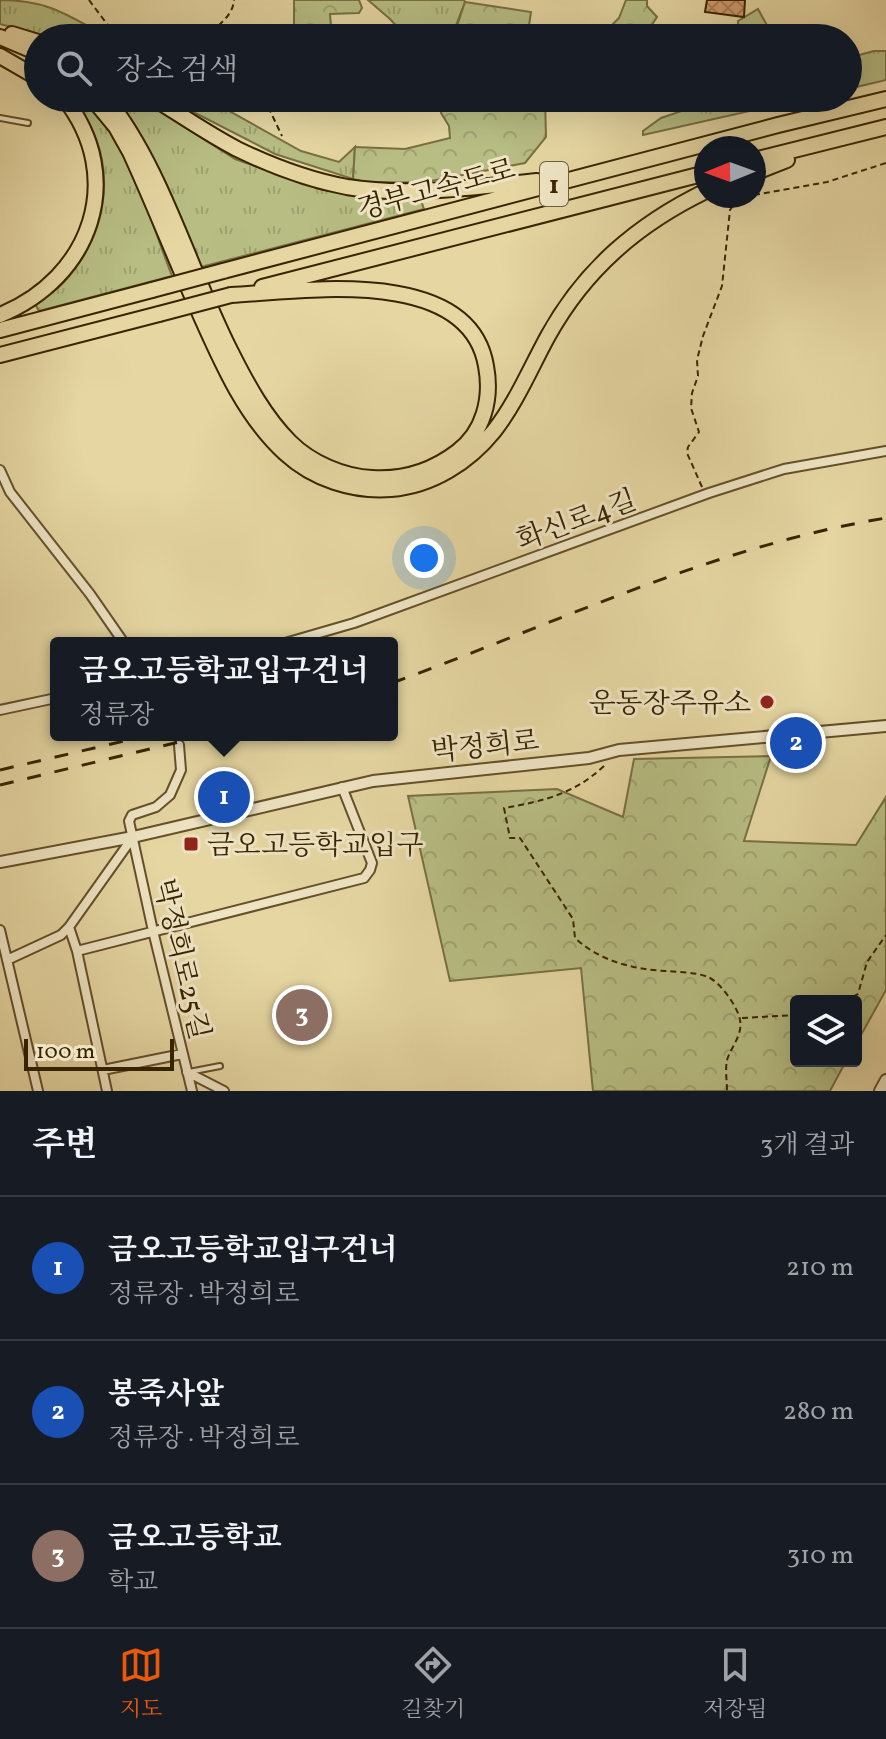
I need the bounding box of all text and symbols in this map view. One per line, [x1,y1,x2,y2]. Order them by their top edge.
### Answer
search box [24,24,862,112]
icon: search [52,46,96,90]
text: 장소 검색 [116,50,238,92]
north arrow [694,136,766,208]
street label: 경부고속도로 [353,151,520,230]
road number: 1 [540,162,568,206]
street label: 화신로4길 [511,482,642,561]
your location [404,538,444,578]
popup [50,637,398,741]
text: 금오고등학교입구건너 [79,651,369,693]
place label: 운동장주유소 [589,685,751,724]
marker: 운동장주유소 [758,693,776,711]
text: 정류장 [79,698,154,734]
pin: 2 [770,713,822,773]
street label: 박정희로 [429,722,541,773]
pin: 1 [198,767,250,827]
place label: 금오고등학교입구 [207,827,423,866]
marker: 금오고등학교입구 [182,835,200,853]
street label: 박정희로25길 [143,875,218,1044]
pin: 3 [276,985,328,1045]
map controls [790,995,862,1067]
button: layers [790,995,862,1067]
scale bar [24,1035,174,1071]
text: 100 m [36,1037,95,1068]
text: 주변 [32,1123,98,1170]
text: 3개 결과 [760,1128,854,1164]
text: 금오고등학교입구건너 [108,1230,398,1272]
text: 1 [53,1250,63,1286]
text: 210 m [786,1250,854,1286]
text: 정류장 · 박정희로 [108,1277,299,1313]
text: 봉죽사앞 [108,1374,224,1416]
text: 2 [51,1394,65,1430]
text: 280 m [783,1394,854,1430]
text: 정류장 · 박정희로 [108,1421,299,1457]
text: 금오고등학교 [108,1518,282,1560]
text: 3 [51,1538,65,1574]
text: 310 m [787,1538,854,1574]
text: 학교 [108,1565,158,1601]
tab: 지도 [119,1643,163,1726]
tab: 길찾기 [401,1643,465,1726]
tab: 저장됨 [703,1643,767,1726]

